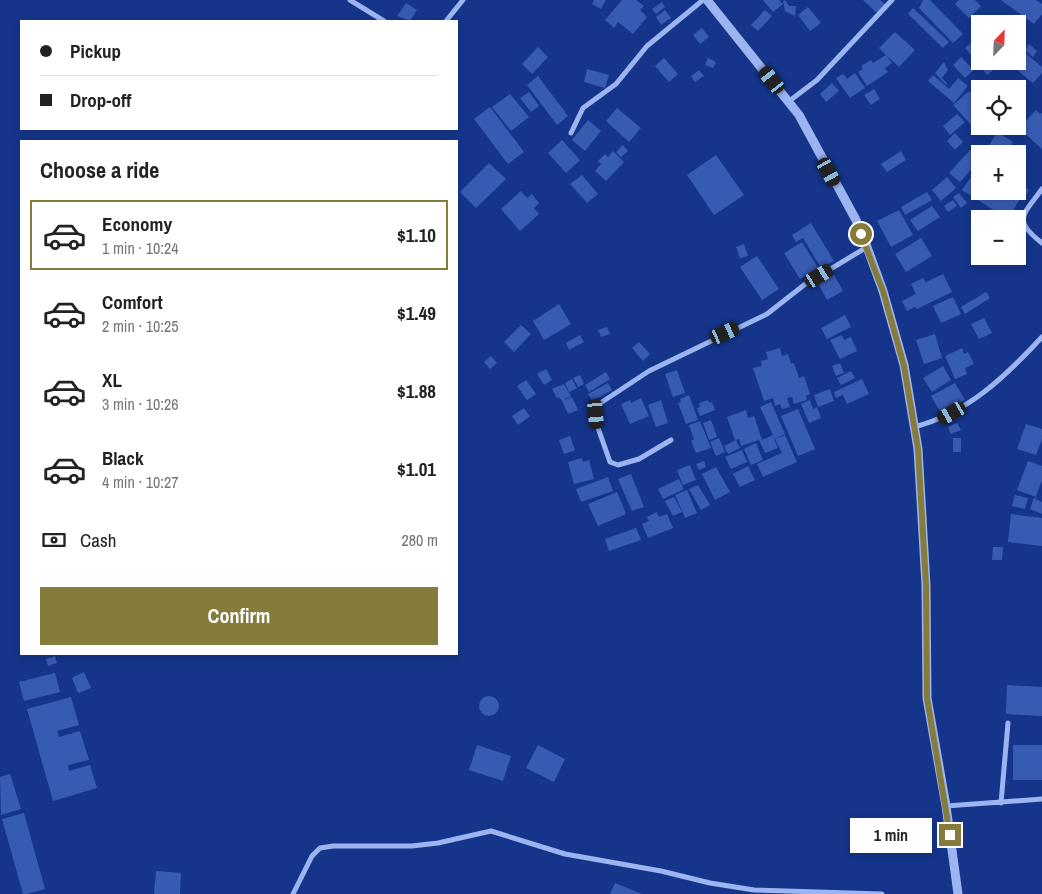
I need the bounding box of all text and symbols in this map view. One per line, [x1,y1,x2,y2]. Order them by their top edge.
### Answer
north arrow [971,15,1026,70]
map controls [971,15,1026,265]
text: Pickup [70,38,121,64]
car [756,64,787,96]
button: locate [971,80,1026,135]
text: Drop-off [70,87,131,113]
button: + [971,145,1026,200]
text: Choose a ride [40,155,159,185]
car [815,155,842,189]
button: − [971,210,1026,265]
text: Economy [102,211,172,237]
icon: car [42,213,87,258]
text: $1.10 [397,222,436,248]
route start [850,223,872,245]
text: 1 min · 10:24 [102,237,179,259]
car [802,262,835,290]
text: Comfort [102,289,163,315]
icon: car [42,291,87,336]
text: $1.49 [397,300,436,326]
text: 2 min · 10:25 [102,315,179,337]
car [708,320,741,346]
text: XL [102,367,122,393]
icon: car [42,369,87,414]
text: $1.88 [397,378,436,404]
text: 3 min · 10:26 [102,393,179,415]
car [587,398,604,430]
car [935,399,968,427]
text: Black [102,445,144,471]
icon: car [42,447,87,492]
text: $1.01 [397,456,436,482]
text: 4 min · 10:27 [102,471,179,493]
icon: cash [40,526,68,554]
text: Cash [80,527,116,553]
text: 280 m [402,529,438,551]
button: Confirm [40,587,438,645]
callout: 1 min [850,818,932,852]
text: 1 min [874,824,908,846]
route end [939,824,961,846]

